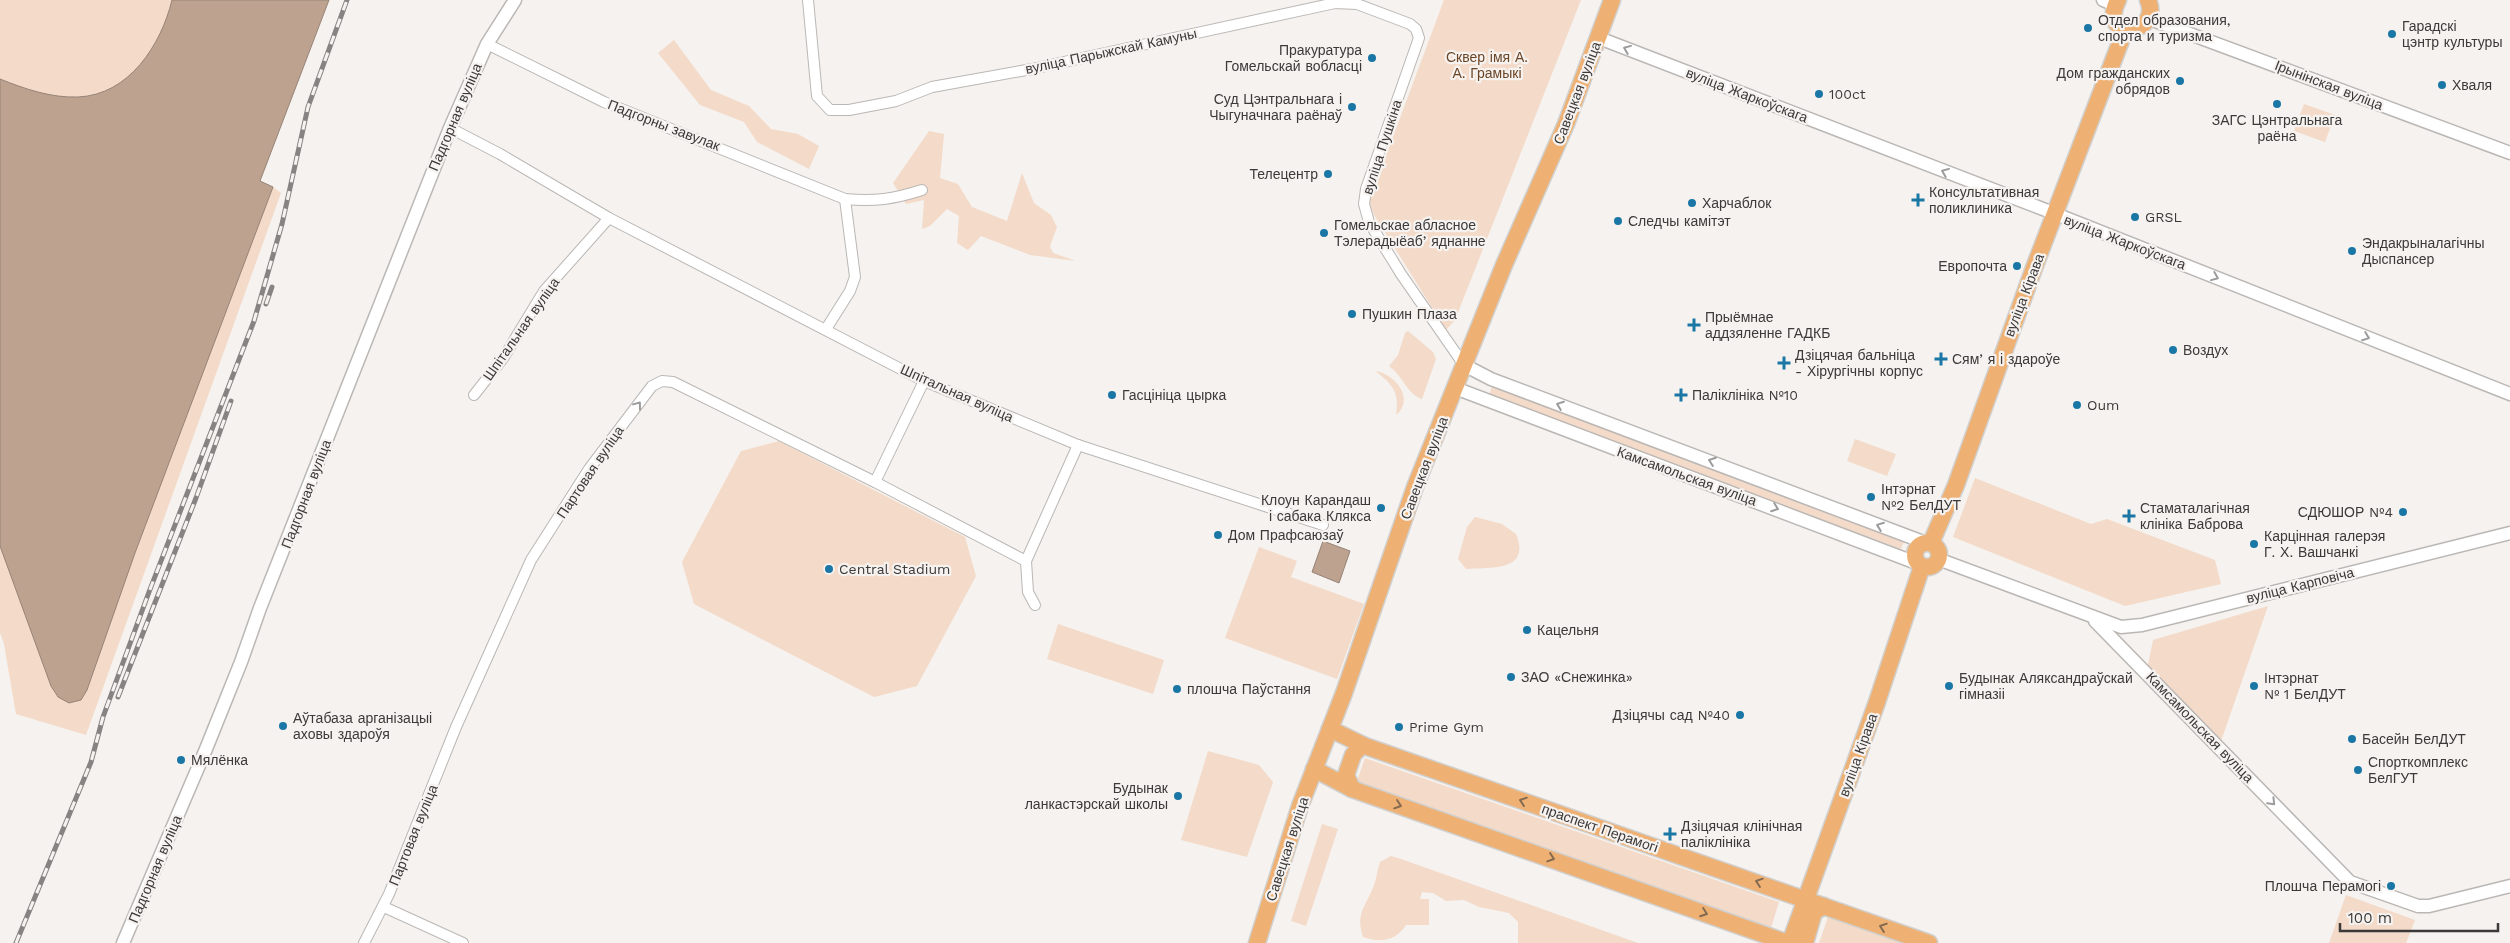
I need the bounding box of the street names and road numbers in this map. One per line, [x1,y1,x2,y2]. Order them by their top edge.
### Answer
street label: вуліца Парыжскай Камуны [1024,25,1198,77]
street label: Савецкая вуліца [1550,39,1604,147]
street label: Ірынінская вуліца [2273,57,2386,113]
street label: Падгорная вуліца [425,61,485,173]
street label: вуліца Жаркоўскага [1684,64,1810,126]
street label: Падгорны завулак [606,96,723,154]
street label: вуліца Пушкіна [1359,97,1405,196]
street label: вуліца Жаркоўскага [2062,211,2188,273]
street label: вуліца Кірава [2001,251,2047,339]
street label: Шпітальная вуліца [480,274,563,383]
street label: Шпітальная вуліца [898,361,1016,425]
street label: Савецкая вуліца [1397,414,1451,522]
street label: Партовая вуліца [553,423,627,521]
street label: Падгорная вуліца [278,437,334,551]
street label: Камсамольская вуліца [1615,443,1759,509]
street label: вуліца Карповіча [2245,564,2356,606]
street label: Камсамольская вуліца [2143,668,2257,786]
street label: вуліца Кірава [1836,711,1881,799]
street label: Партовая вуліца [385,782,441,888]
street label: Савецкая вуліца [1263,795,1311,903]
street label: праспект Перамогі [1540,801,1660,855]
street label: Падгорная вуліца [125,813,185,925]

